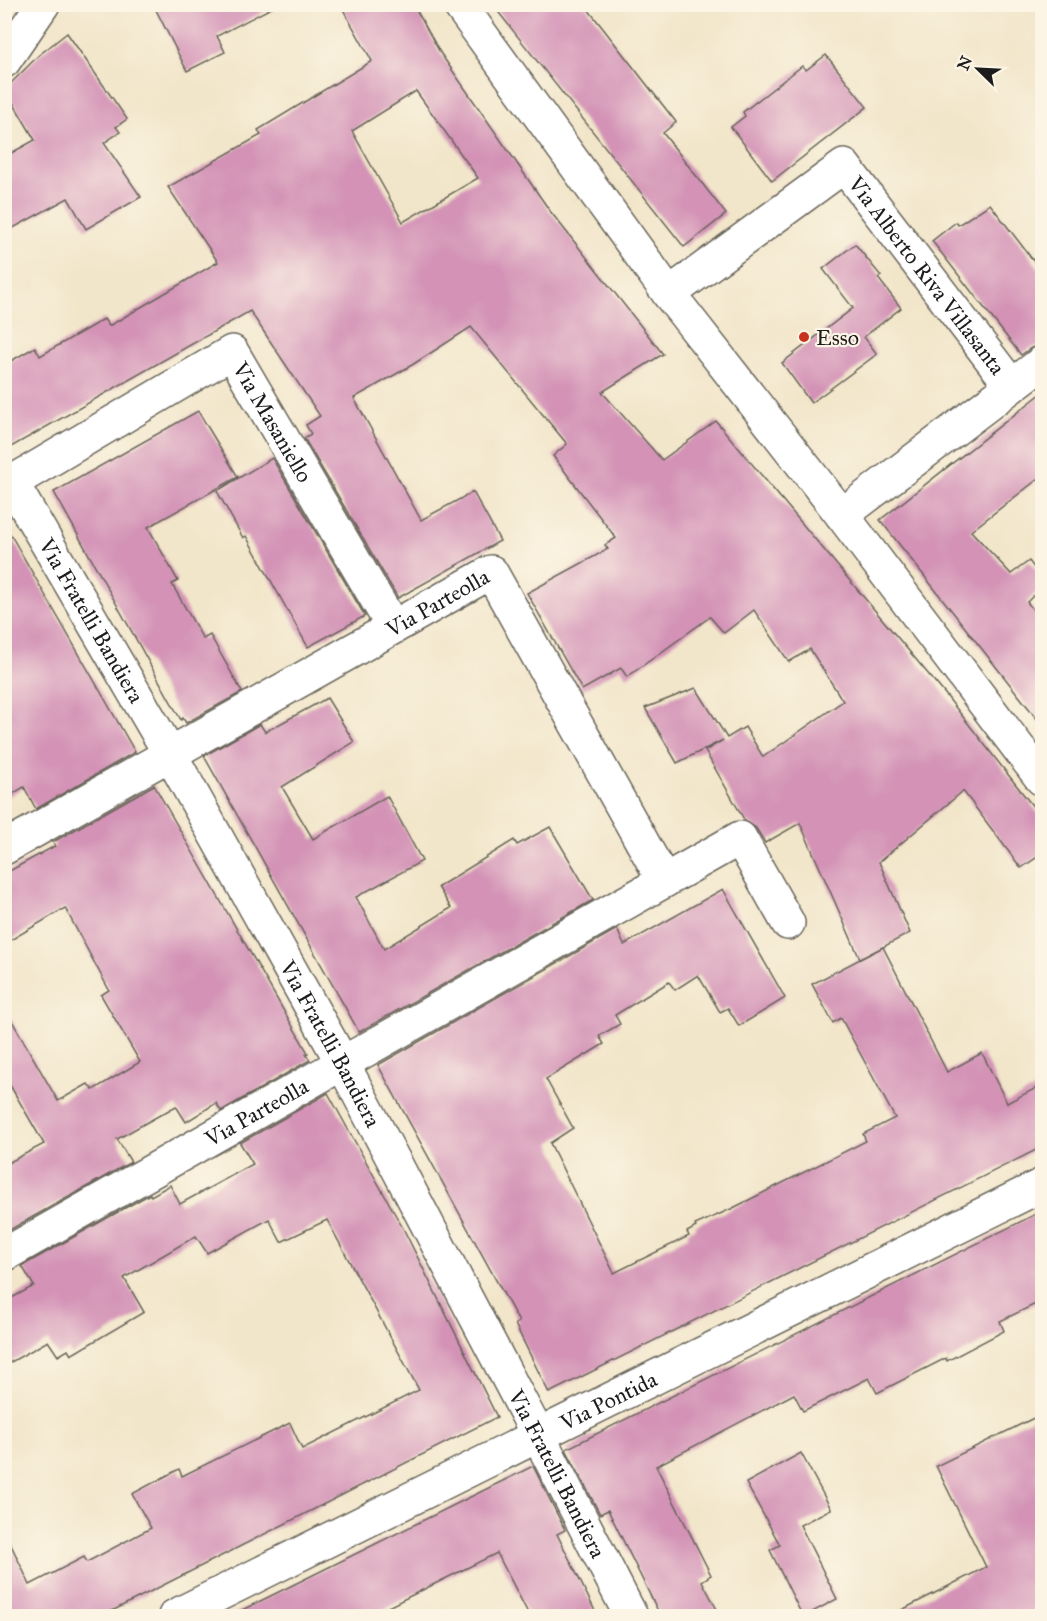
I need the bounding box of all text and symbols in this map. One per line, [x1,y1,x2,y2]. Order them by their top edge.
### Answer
north arrow [948,39,1008,99]
text: N [953,53,976,73]
street label: Via Alberto Riva Villasanta [842,170,1012,380]
place label: Esso [816,324,859,351]
marker: Esso [797,330,811,344]
street label: Via Masaniello [227,356,319,487]
street label: Via Fratelli Bandiera [33,532,151,708]
street label: Via Parteolla [380,562,494,643]
street label: Via Fratelli Bandiera [274,955,388,1132]
street label: Via Parteolla [199,1072,313,1153]
street label: Via Pontida [555,1365,662,1436]
street label: Via Fratelli Bandiera [502,1384,613,1563]

